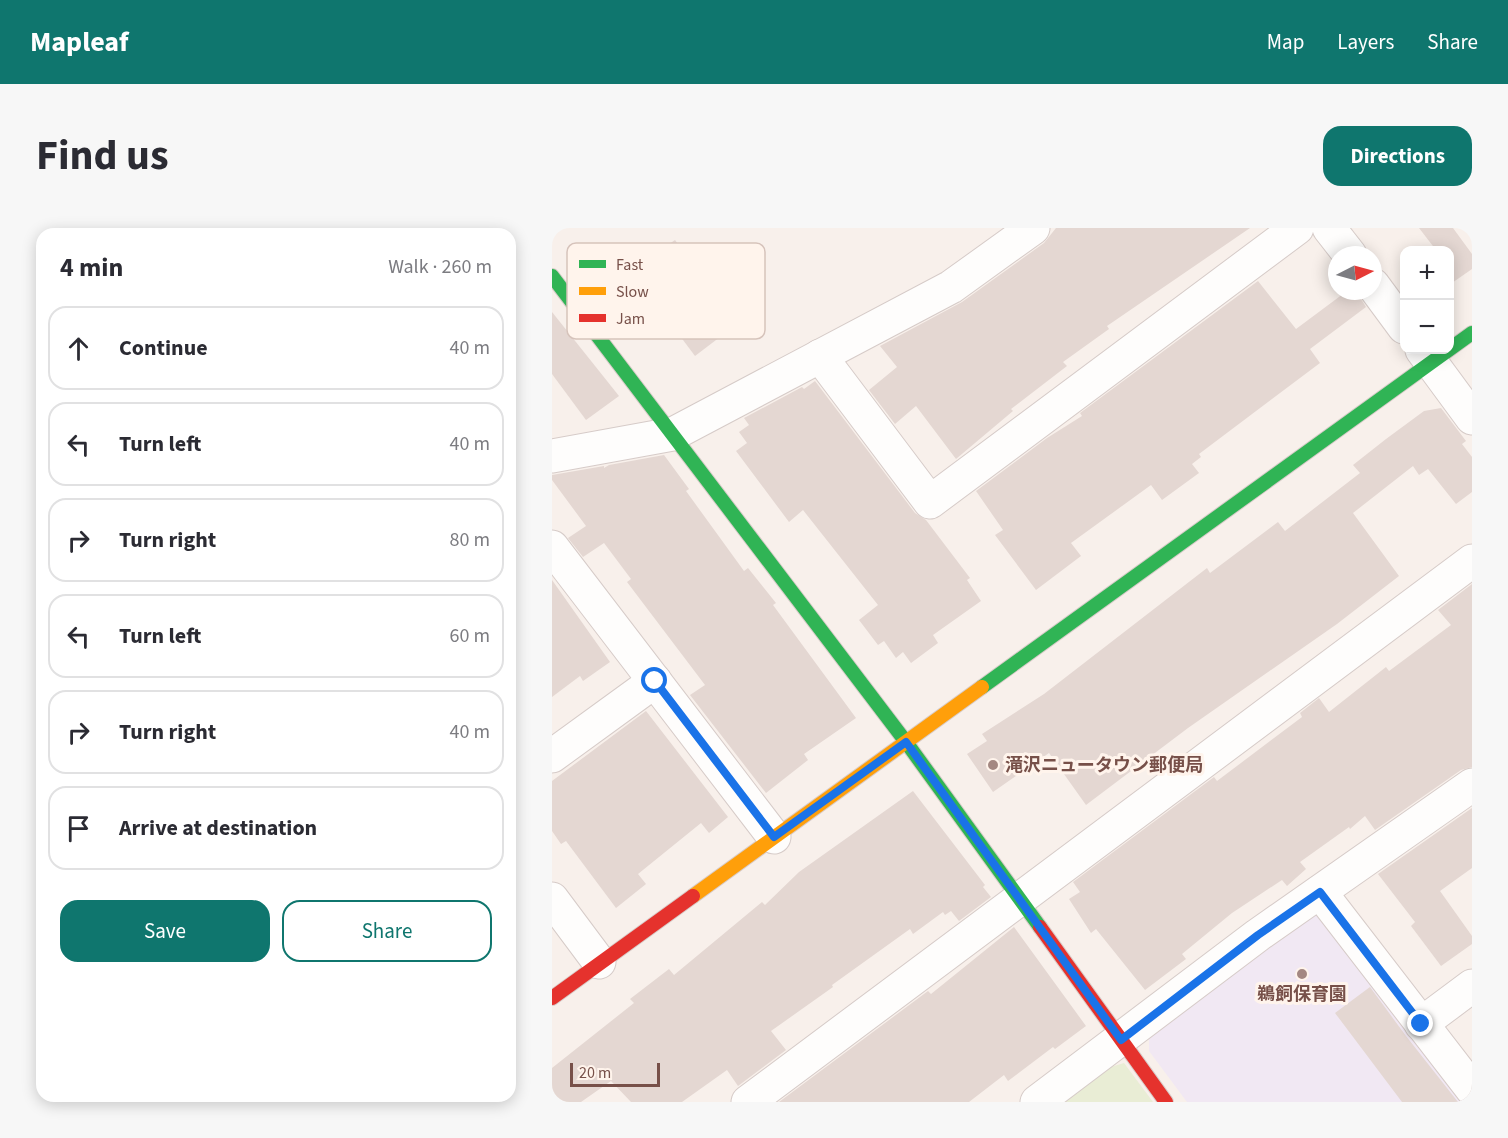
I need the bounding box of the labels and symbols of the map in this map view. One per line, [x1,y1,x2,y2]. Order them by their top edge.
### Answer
legend [567,243,765,339]
north arrow [1328,246,1382,300]
text: Fast [616,254,644,276]
text: Slow [616,281,649,303]
text: Jam [616,308,645,330]
route start [641,667,667,693]
place label: 滝沢ニュータウン郵便局 [1005,753,1203,778]
marker: 滝沢ニュータウン郵便局 [986,758,1000,772]
marker: 鵜飼保育園 [1295,967,1309,981]
place label: 鵜飼保育園 [1257,982,1347,1007]
route end [1407,1010,1433,1036]
scale bar [570,1060,660,1088]

